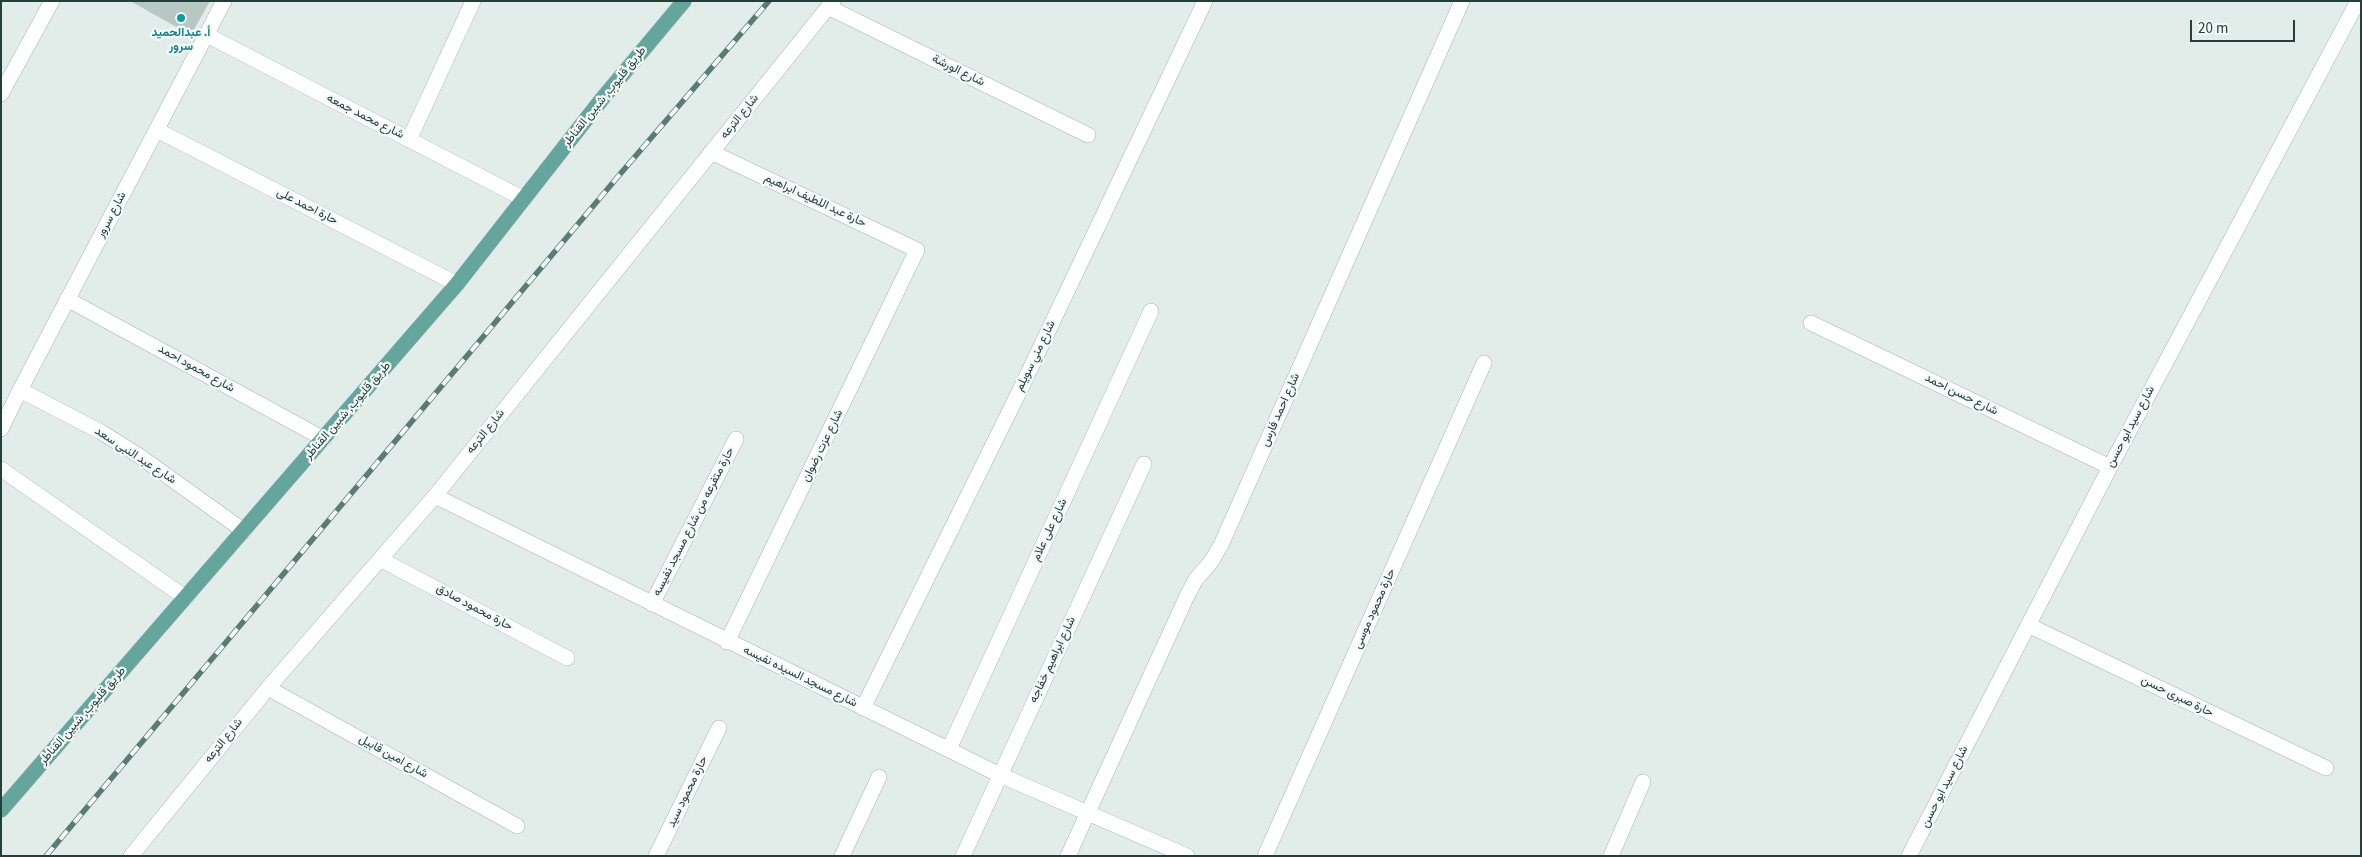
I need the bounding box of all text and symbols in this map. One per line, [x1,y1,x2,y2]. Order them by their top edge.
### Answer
scale bar [2192,10,2297,42]
marker: أ. عبدالحميد سرور [175,12,187,24]
text: 20 m [2198,18,2228,39]
place label: أ. عبدالحميد سرور [152,26,210,54]
street label: طريق قليوب, شبين القناطر [560,44,650,150]
street label: شارع الورشة [929,52,987,90]
street label: شارع محمد جمعه [324,91,406,143]
street label: شارع الترعه [718,92,762,142]
street label: حارة عبد اللطيف ابراهيم [762,171,868,231]
street label: حارة احمد على [274,185,340,229]
street label: شارع سرور [94,190,130,240]
street label: شارع مني سويلم [1013,318,1059,394]
street label: شارع محمود احمد [155,342,237,396]
street label: طريق قليوب, شبين القناطر [302,359,394,463]
street label: شارع احمد فارس [1258,371,1304,449]
street label: شارع حسن احمد [1922,371,2000,419]
street label: شارع سيد ابو حسن [2104,384,2158,470]
street label: شارع الترعه [464,407,508,457]
street label: شارع عزت رضوان [799,407,847,485]
street label: شارع عبد النبى سعد [92,424,178,488]
street label: حارة متفرعه من شارع مسجد نفيسه [650,445,738,599]
street label: شارع على علام [1029,496,1071,564]
street label: حارة محمود موسى [1351,567,1399,651]
street label: حارة محمود صادق [433,582,515,634]
street label: شارع ابراهيم خفاجه [1027,615,1079,705]
street label: شارع مسجد السيده نفيسه [741,643,859,711]
street label: طريق قليوب, شبين القناطر [37,664,129,768]
street label: حارة صبرى حسن [2138,673,2216,721]
street label: شارع الترعه [202,716,246,766]
street label: شارع امين قابيل [356,732,430,782]
street label: شارع سيد ابو حسن [1918,744,1972,830]
street label: حارة محمود سيد [665,754,711,830]

